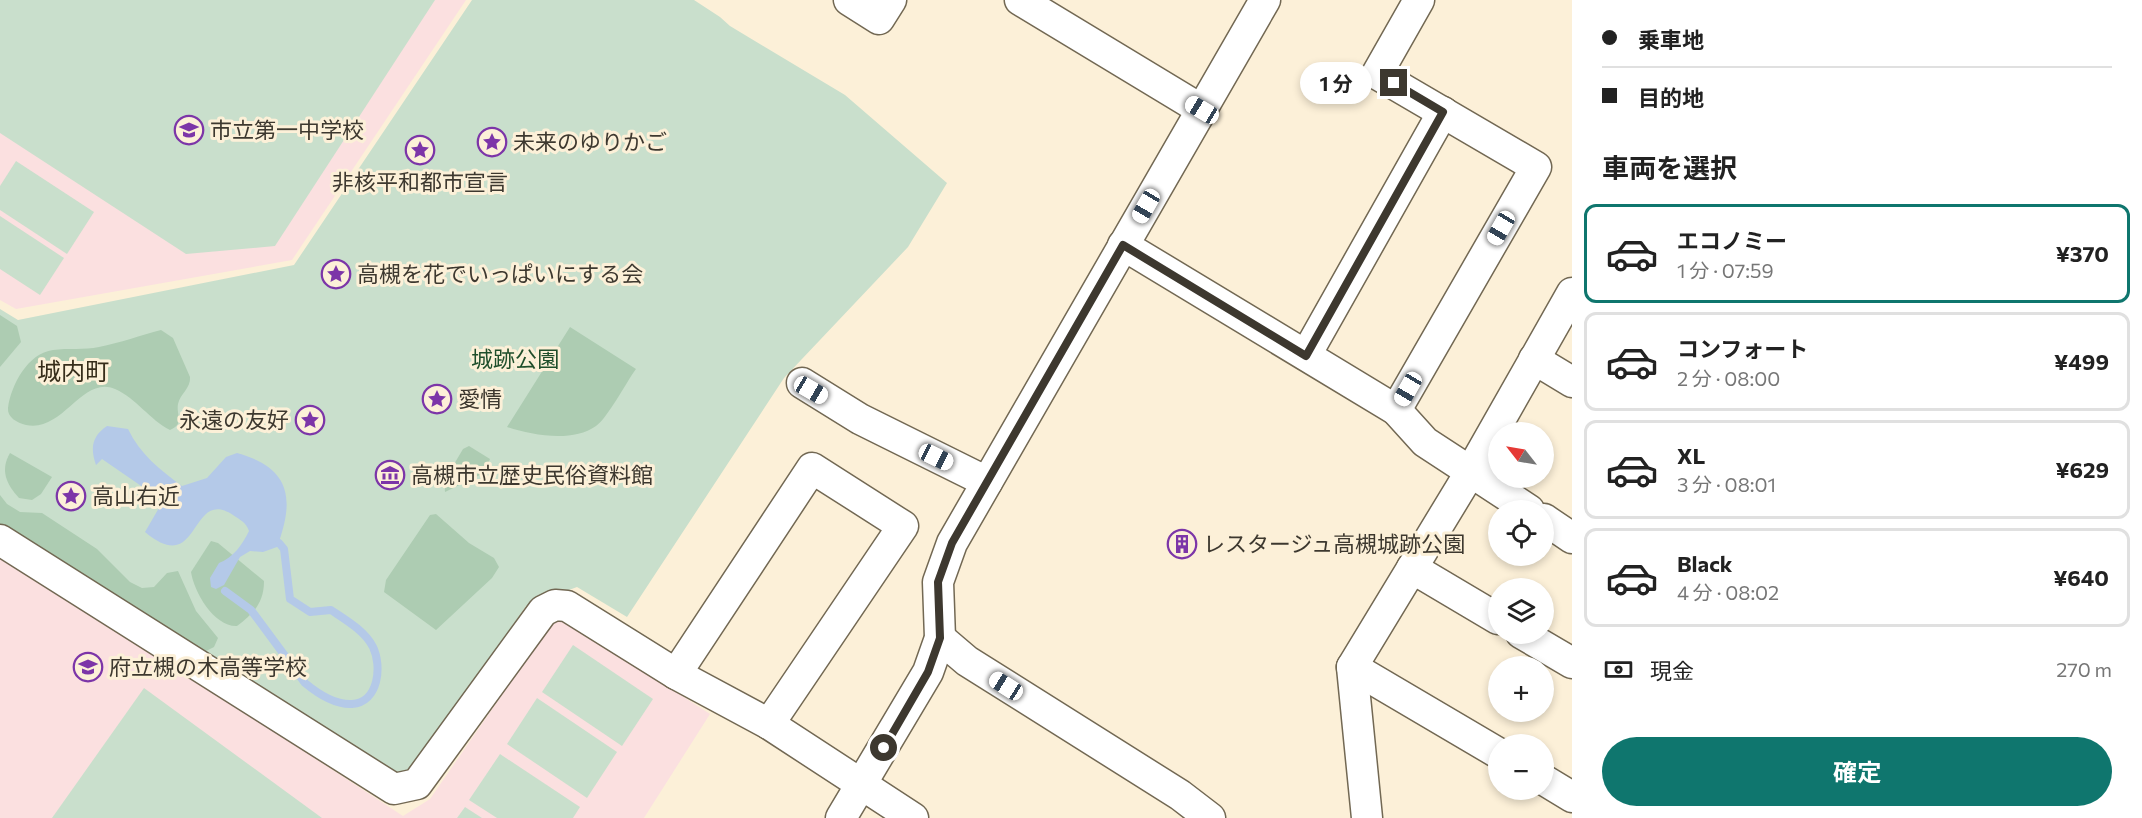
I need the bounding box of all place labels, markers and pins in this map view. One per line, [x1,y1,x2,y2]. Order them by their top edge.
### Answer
school or university icon: 市立第一中学校 [173,114,205,146]
place label: 市立第一中学校 [210,116,364,143]
place icon: 未来のゆりかご [476,126,508,158]
place label: 未来のゆりかご [513,128,667,155]
place icon: 非核平和都市宣言 [404,134,436,166]
place label: 非核平和都市宣言 [332,168,508,195]
place icon: 高槻を花でいっぱいにする会 [320,258,352,290]
place label: 高槻を花でいっぱいにする会 [357,260,643,287]
place icon: 愛情 [421,383,453,415]
place label: 愛情 [458,385,502,412]
place icon: 永遠の友好 [294,404,326,436]
place label: 永遠の友好 [179,406,289,433]
museum icon: 高槻市立歴史民俗資料館 [374,459,406,491]
place label: 高槻市立歴史民俗資料館 [411,461,653,488]
place icon: 高山右近 [55,480,87,512]
place label: 高山右近 [92,482,180,509]
building icon: レスタージュ高槻城跡公園 [1166,528,1198,560]
place label: レスタージュ高槻城跡公園 [1203,530,1465,557]
school or university icon: 府立槻の木高等学校 [72,651,104,683]
place label: 府立槻の木高等学校 [109,653,307,680]

